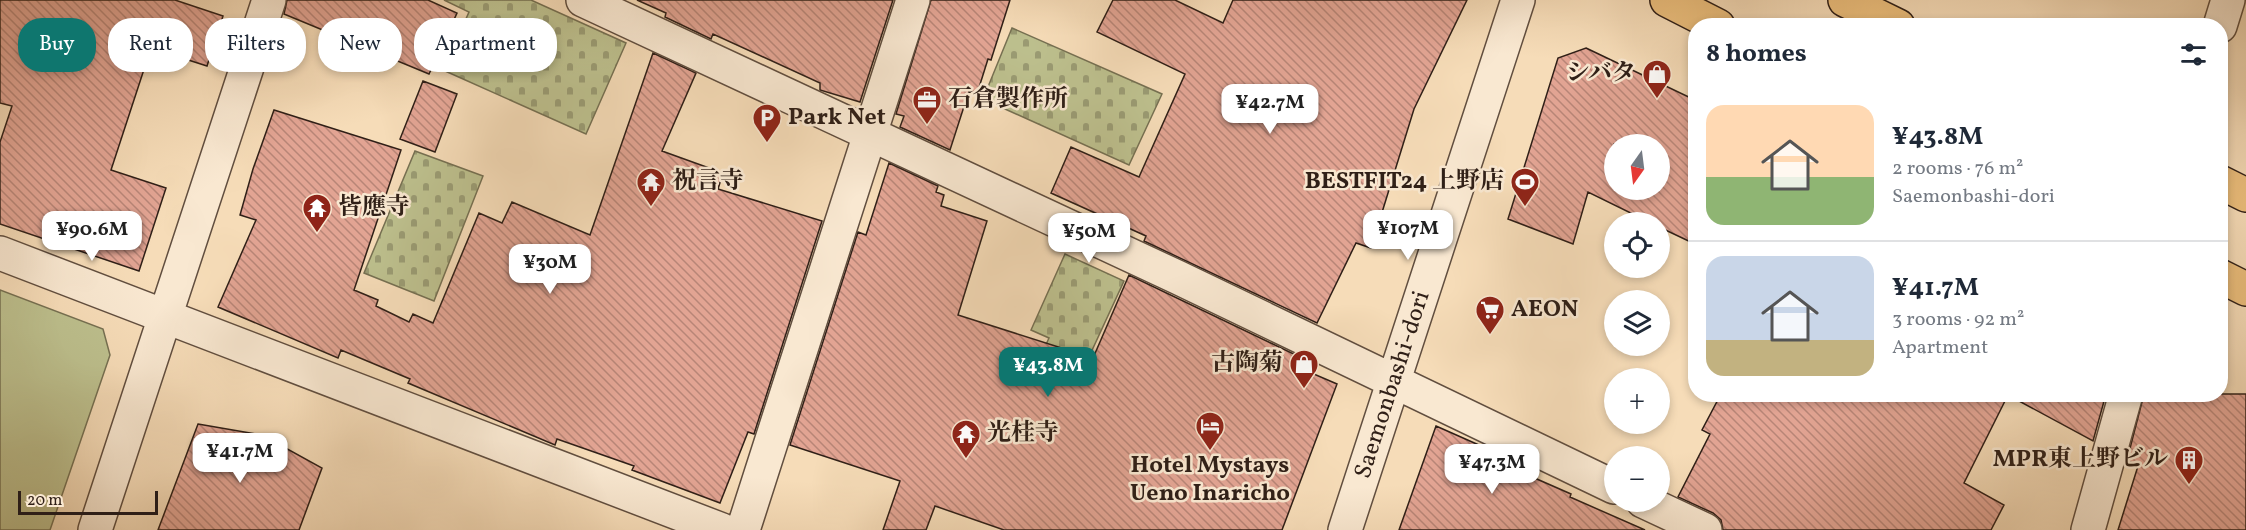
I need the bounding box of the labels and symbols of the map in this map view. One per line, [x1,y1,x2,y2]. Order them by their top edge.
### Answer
place label: シバタ [1566,57,1636,91]
shop icon: シバタ [1641,58,1673,100]
place label: 石倉製作所 [948,83,1068,117]
office icon: 石倉製作所 [911,84,943,126]
pin: ¥42.7M [1221,84,1319,135]
place label: Park Net [788,101,886,135]
parking icon: Park Net [751,102,783,144]
north arrow [1604,134,1670,200]
place label: 祝言寺 [672,165,744,199]
place label: BESTFIT24 上野店 [1305,165,1504,199]
temple icon: 祝言寺 [635,166,667,208]
sports icon: BESTFIT24 上野店 [1509,166,1541,208]
place label: 皆應寺 [338,191,410,225]
temple icon: 皆應寺 [301,192,333,234]
pin: ¥107M [1366,210,1450,261]
pin: ¥90.6M [43,211,141,262]
pin: ¥50M [1053,213,1125,264]
pin: ¥30M [514,244,586,295]
street label: Saemonbashi-dori [1347,287,1439,483]
place label: AEON [1511,293,1578,327]
supermarket icon: AEON [1474,294,1506,336]
pin: ¥43.8M [999,347,1097,398]
place label: 古陶菊 [1211,347,1283,381]
shop icon: 古陶菊 [1288,348,1320,390]
hotel icon: Hotel Mystays Ueno Inaricho [1194,410,1226,452]
place label: 光桂寺 [987,417,1059,451]
temple icon: 光桂寺 [950,418,982,460]
pin: ¥41.7M [191,433,289,484]
place label: MPR東上野ビル [1993,443,2168,477]
pin: ¥47.3M [1443,444,1541,495]
building icon: MPR東上野ビル [2173,444,2205,486]
place label: Hotel Mystays Ueno Inaricho [1130,449,1290,511]
scale bar [18,488,158,516]

